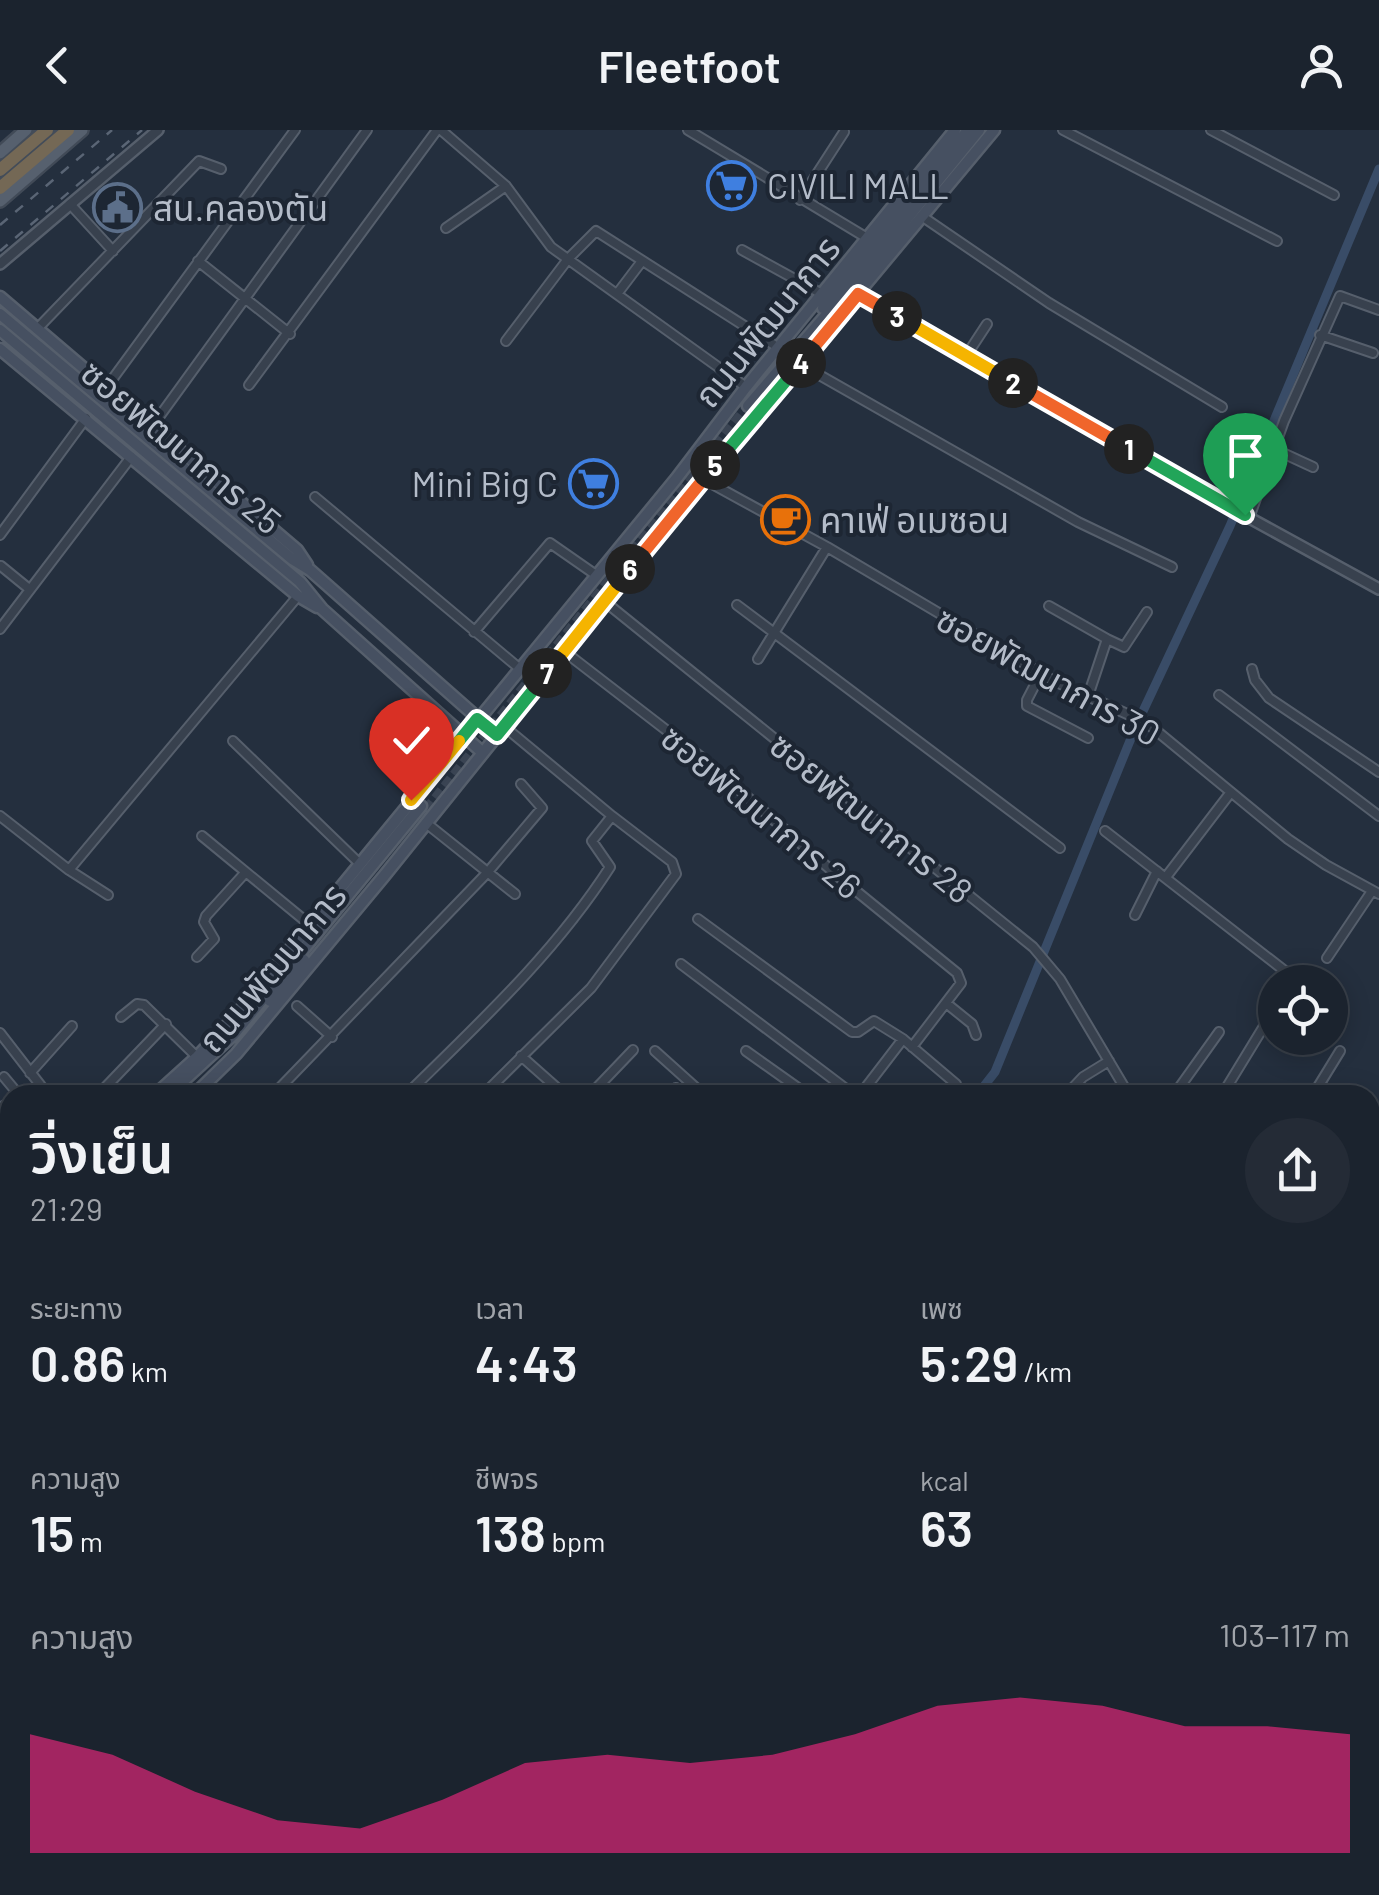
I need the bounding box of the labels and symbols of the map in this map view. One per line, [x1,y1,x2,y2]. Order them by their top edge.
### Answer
supermarket icon: CIVILI MALL [706,159,758,211]
place label: CIVILI MALL [767,164,949,206]
public building icon: สน.คลองตัน [92,181,144,233]
place label: สน.คลองตัน [153,186,328,228]
street label: ถนนพัฒนาการ [684,227,848,415]
pin: 3 [872,291,922,341]
pin: 4 [776,338,826,388]
street label: ซอยพัฒนาการ 25 [74,350,290,542]
pin: 2 [988,358,1038,408]
pin [1203,413,1288,516]
pin: 1 [1104,424,1154,474]
pin: 5 [690,440,740,490]
supermarket icon: Mini Big C [567,457,619,509]
place label: Mini Big C [411,462,558,504]
cafe icon: คาเฟ่ อเมซอน [759,493,811,545]
place label: คาเฟ่ อเมซอน [820,498,1009,540]
pin: 6 [605,544,655,594]
street label: ซอยพัฒนาการ 30 [930,596,1168,754]
pin: 7 [522,648,572,698]
pin [369,698,454,801]
street label: ซอยพัฒนาการ 26 [654,715,870,907]
street label: ซอยพัฒนาการ 28 [762,723,982,911]
street label: ถนนพัฒนาการ [188,874,354,1060]

